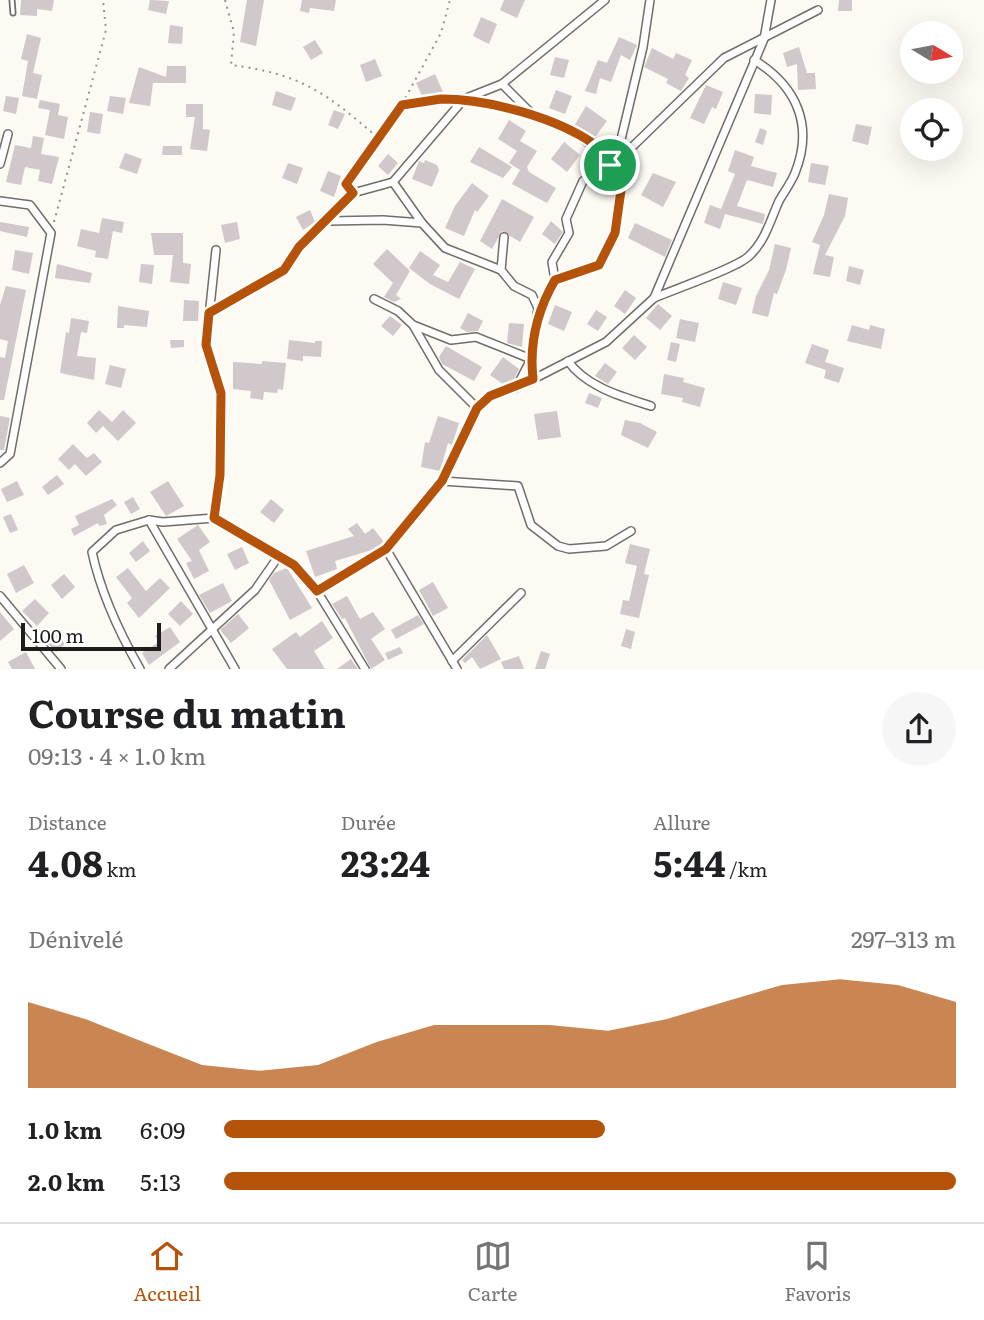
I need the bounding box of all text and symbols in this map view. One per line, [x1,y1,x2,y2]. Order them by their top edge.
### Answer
north arrow [900,21,962,84]
map controls [900,21,963,161]
button: locate [900,98,963,161]
pin [580,135,640,195]
icon: arrive [591,146,629,184]
scale bar [21,620,161,652]
text: 100 m [32,621,84,649]
text: Course du matin [28,683,346,740]
button: share [882,692,956,766]
text: 09:13 · 4 × 1.0 km [28,738,206,772]
text: Distance [28,808,107,836]
text: Durée [341,808,396,836]
text: Allure [653,808,710,836]
text: 4.08 [28,836,103,888]
text: 23:24 [341,836,430,888]
text: 5:44 [653,836,725,888]
text: km [103,855,137,883]
text: /km [725,855,767,883]
text: Dénivelé [28,921,124,955]
text: 297–313 m [851,921,956,955]
text: 1.0 km [28,1112,102,1146]
text: 6:09 [140,1112,185,1146]
text: 2.0 km [28,1164,105,1198]
text: 5:13 [140,1164,181,1198]
tab: Accueil [134,1237,201,1307]
tab: Carte [468,1237,517,1307]
tab: Favoris [784,1237,850,1307]

